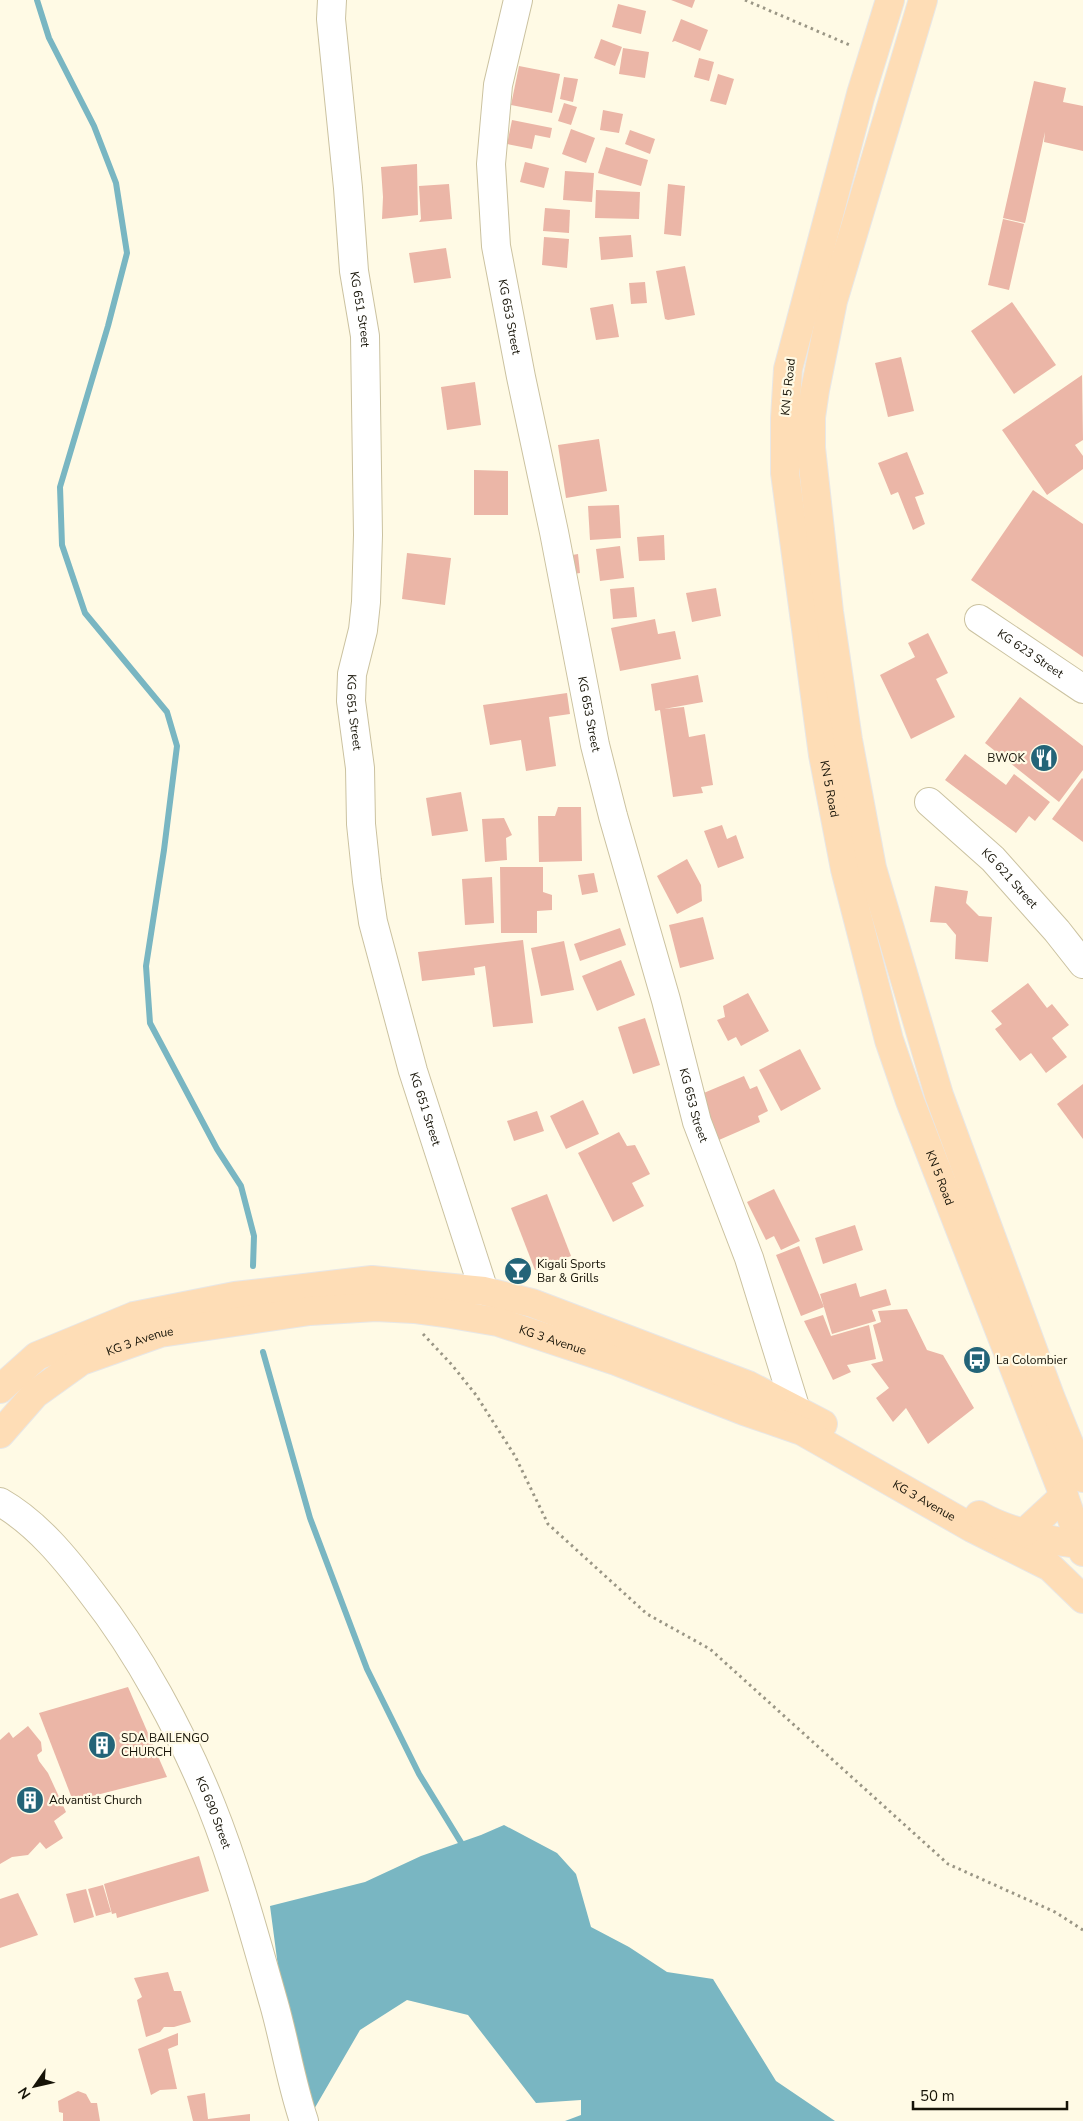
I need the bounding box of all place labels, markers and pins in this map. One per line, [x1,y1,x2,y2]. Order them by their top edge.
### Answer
restaurant icon: BWOK [1029,743,1059,773]
place label: BWOK [987,750,1025,766]
bar icon: Kigali Sports Bar & Grills [503,1256,533,1286]
place label: Kigali Sports Bar & Grills [537,1256,606,1286]
bus stop icon: La Colombier [962,1345,992,1375]
place label: La Colombier [996,1352,1068,1368]
building icon: SDA BAILENGO CHURCH [87,1730,117,1760]
place label: SDA BAILENGO CHURCH [121,1730,209,1760]
building icon: Advantist Church [15,1785,45,1815]
place label: Advantist Church [49,1792,142,1808]

